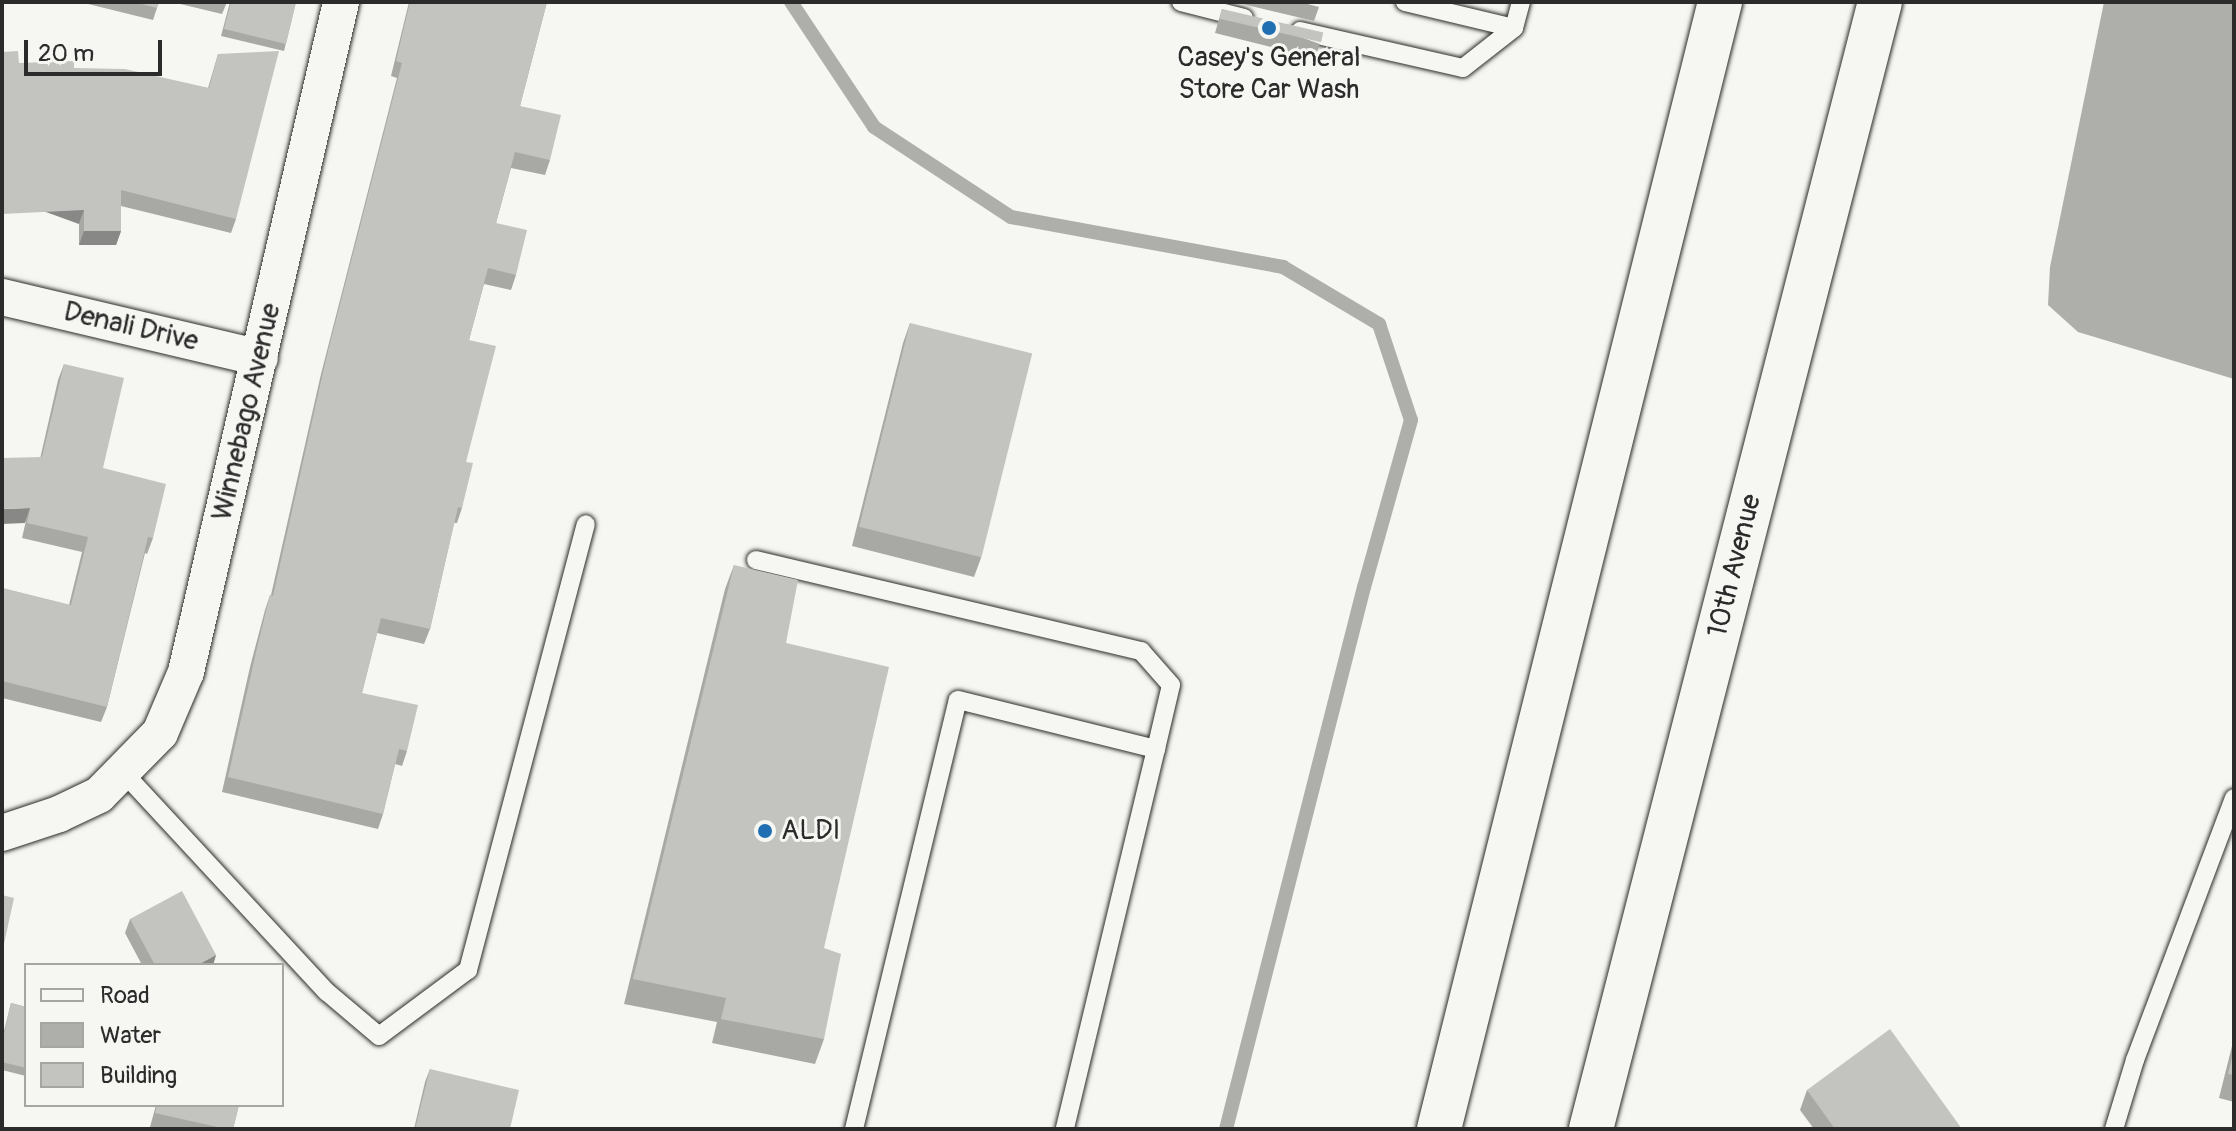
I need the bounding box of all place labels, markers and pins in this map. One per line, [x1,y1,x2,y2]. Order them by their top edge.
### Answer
marker: Casey's General Store Car Wash [1260,19,1278,37]
place label: Casey's General Store Car Wash [1177,41,1361,107]
place label: ALDI [781,814,840,848]
marker: ALDI [756,822,774,840]

